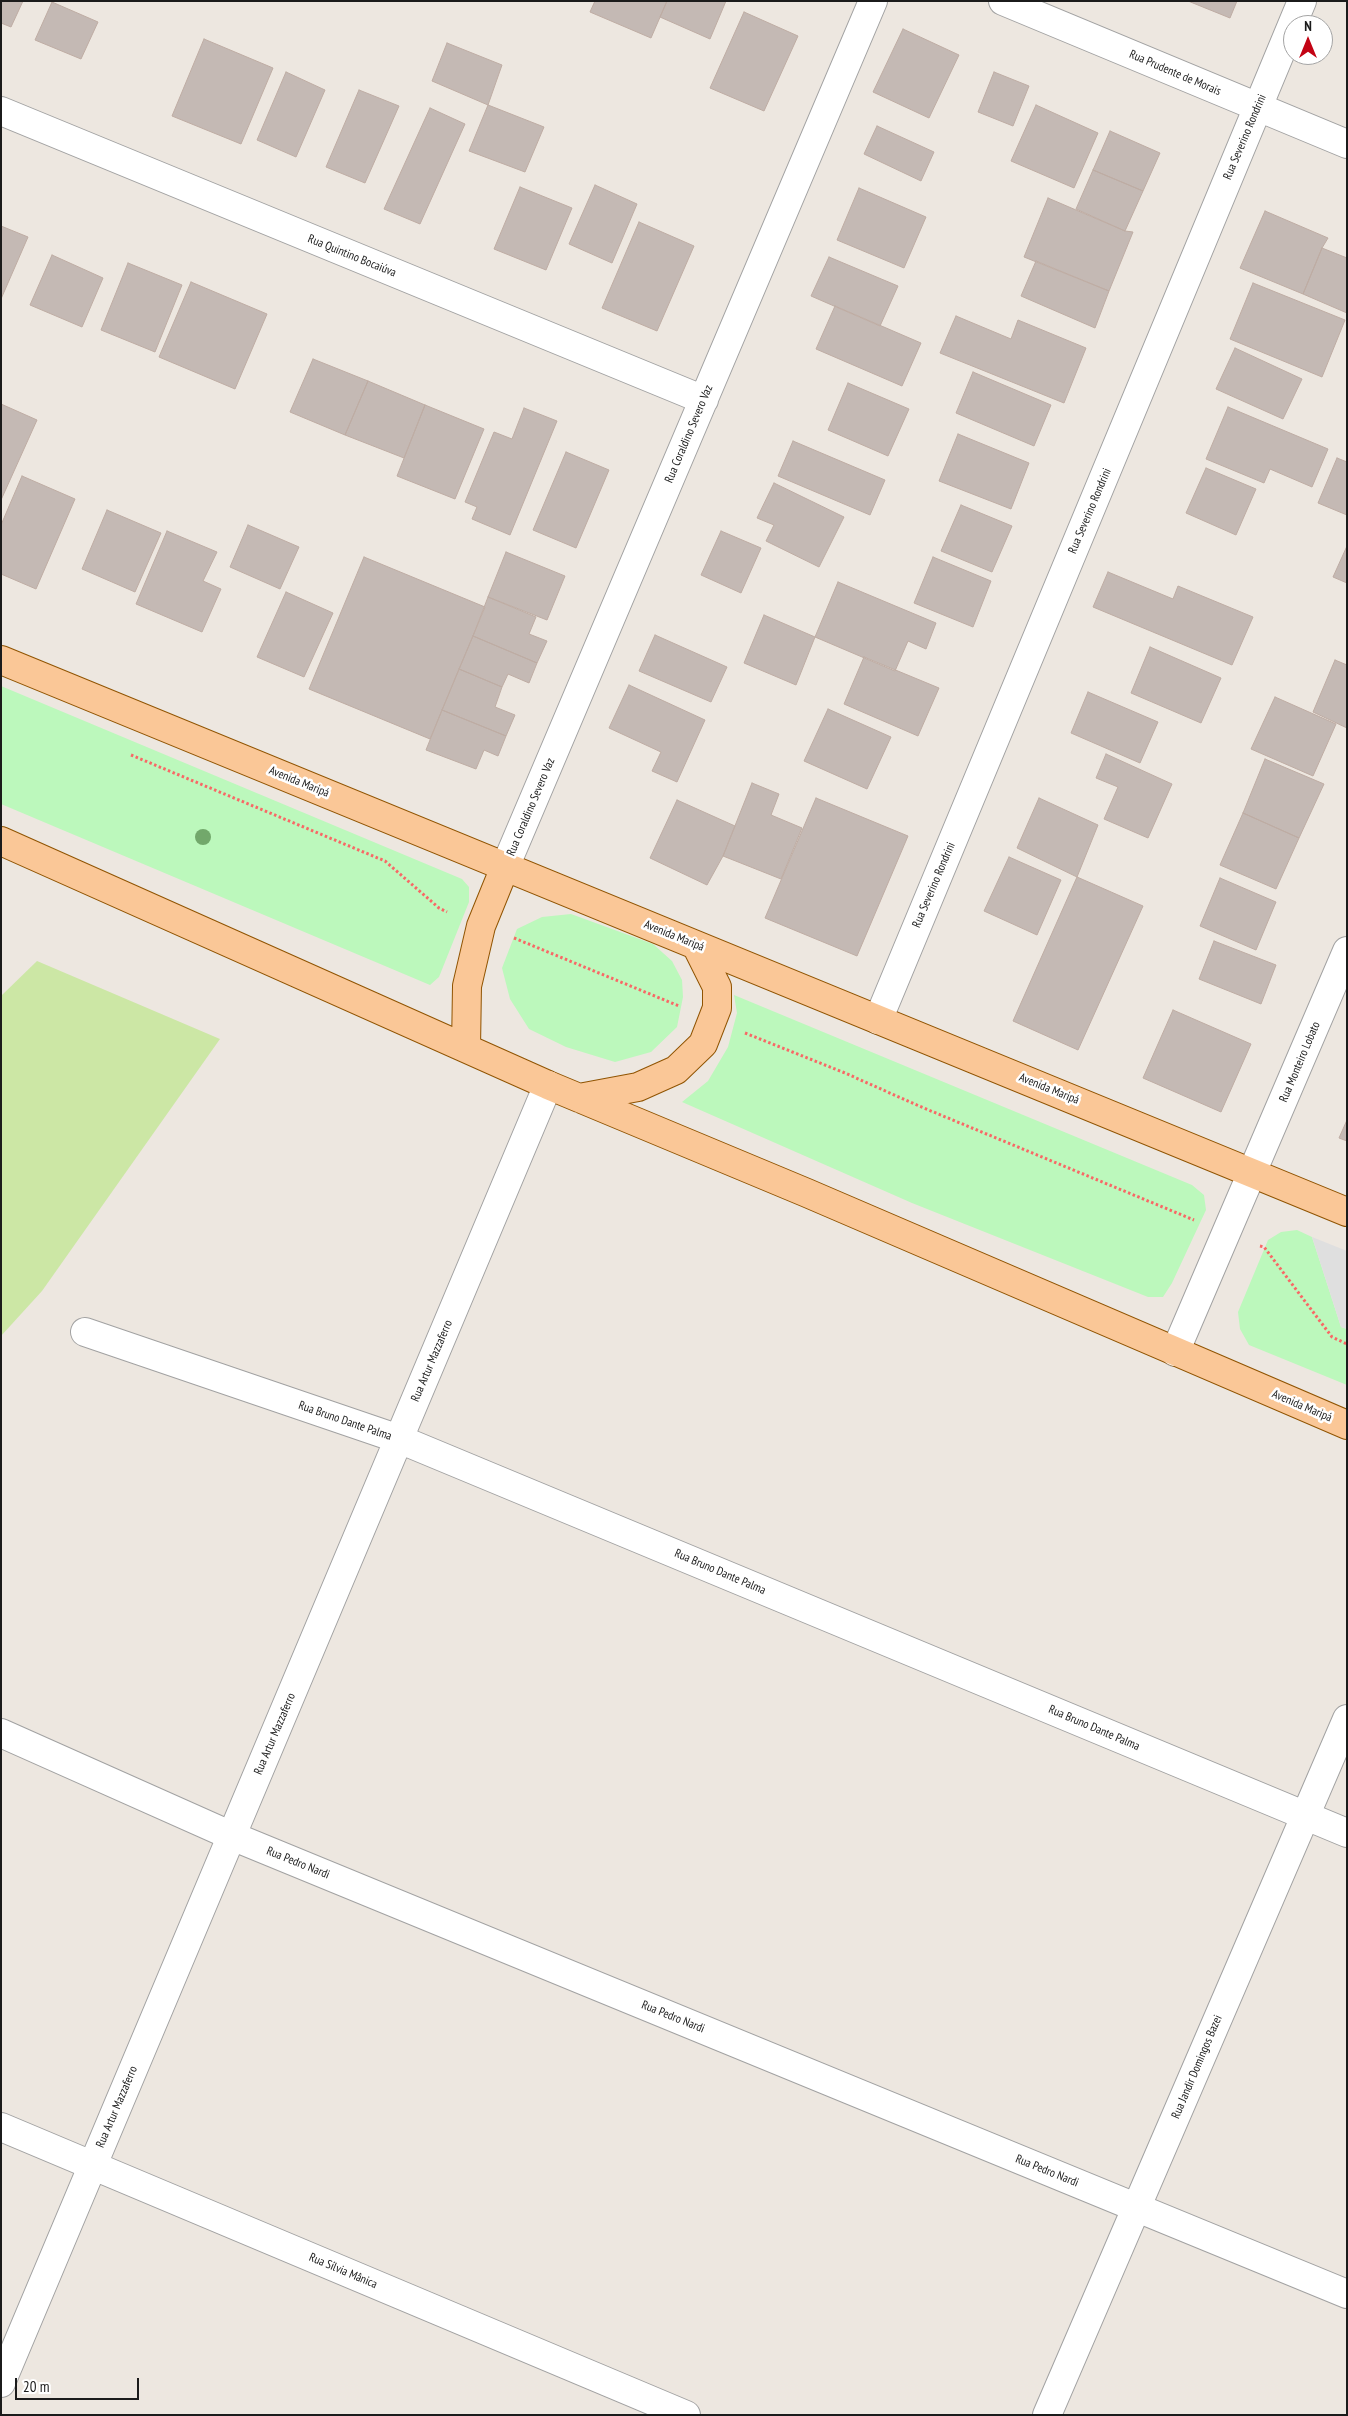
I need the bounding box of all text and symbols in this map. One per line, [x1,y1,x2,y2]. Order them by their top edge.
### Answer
north arrow [1283,15,1333,65]
text: N [1304,17,1312,35]
street label: Rua Prudente de Morais [1127,47,1223,99]
street label: Rua Severino Rondrini [1221,92,1269,182]
street label: Rua Quintino Bocaiúva [306,232,398,280]
street label: Rua Coraldino Severo Vaz [662,383,716,485]
street label: Rua Severino Rondrini [1066,466,1114,556]
street label: Rua Coraldino Severo Vaz [504,756,558,858]
street label: Avenida Maripá [267,763,331,801]
street label: Rua Severino Rondrini [910,840,958,930]
street label: Avenida Maripá [642,917,706,955]
street label: Rua Monteiro Lobato [1277,1020,1323,1104]
street label: Avenida Maripá [1017,1070,1081,1108]
street label: Rua Artur Mazzaferro [408,1318,456,1404]
street label: Avenida Maripá [1270,1387,1334,1425]
street label: Rua Bruno Dante Palma [296,1398,394,1444]
street label: Rua Bruno Dante Palma [672,1546,768,1598]
street label: Rua Artur Mazzaferro [251,1691,299,1777]
street label: Rua Bruno Dante Palma [1046,1702,1142,1754]
street label: Rua Pedro Nardi [264,1844,332,1882]
street label: Rua Pedro Nardi [639,1998,707,2036]
street label: Rua Jandir Domingos Bazei [1169,2013,1225,2121]
street label: Rua Artur Mazzaferro [93,2064,141,2150]
street label: Rua Pedro Nardi [1013,2152,1081,2190]
street label: Rua Sílvia Mânica [307,2250,379,2292]
scale bar [18,2368,141,2400]
text: 20 m [23,2377,49,2396]

